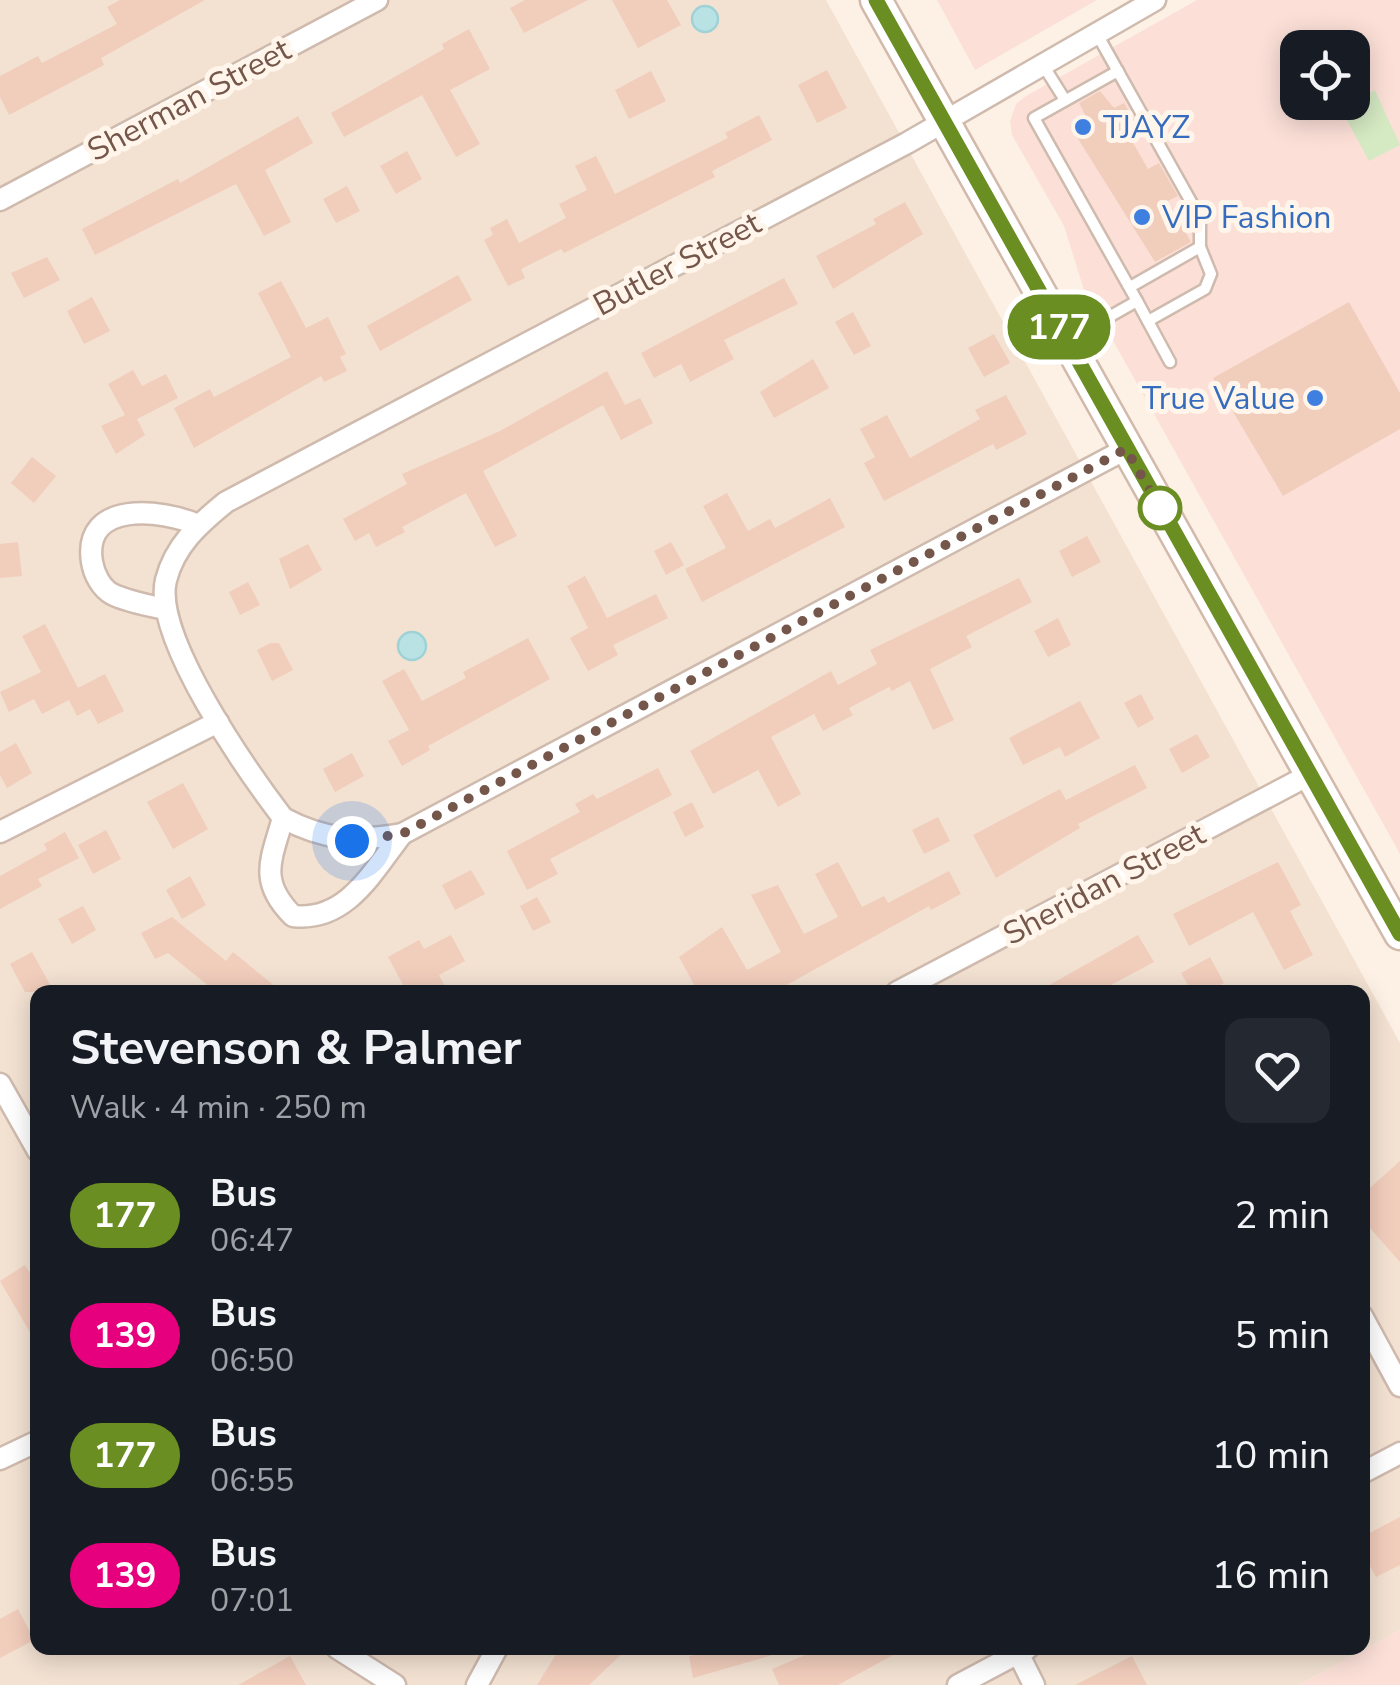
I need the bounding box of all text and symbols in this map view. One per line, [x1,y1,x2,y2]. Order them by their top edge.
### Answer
street label: Sherman Street [80,28,299,172]
map controls [1280,30,1370,120]
button: locate [1280,30,1370,120]
place label: TJAYZ [1103,106,1190,149]
marker: TJAYZ [1072,116,1094,138]
place label: VIP Fashion [1161,196,1332,239]
street label: Butler Street [586,201,769,326]
marker: VIP Fashion [1131,206,1153,228]
line badge: 177 [1002,294,1116,360]
text: 177 [1027,304,1091,351]
place label: True Value [1142,377,1295,420]
marker: True Value [1304,387,1326,409]
unlabelled marker [1139,487,1181,529]
street label: Sheridan Street [995,812,1213,955]
your location [327,816,377,866]
text: Stevenson & Palmer [70,1015,521,1081]
button: heart [1225,1018,1330,1123]
text: Walk · 4 min · 250 m [70,1086,367,1129]
text: Bus [210,1168,277,1219]
text: 2 min [1235,1190,1330,1241]
text: 177 [93,1192,157,1239]
text: 06:47 [210,1219,294,1262]
text: Bus [210,1288,277,1339]
text: 5 min [1235,1310,1330,1361]
text: 139 [93,1312,157,1359]
text: 06:50 [210,1339,294,1382]
text: Bus [210,1408,277,1459]
text: 10 min [1212,1430,1330,1481]
text: 177 [93,1432,157,1479]
text: 06:55 [210,1459,294,1502]
text: Bus [210,1528,277,1579]
text: 16 min [1212,1550,1330,1601]
text: 139 [93,1552,157,1599]
text: 07:01 [210,1579,294,1622]

